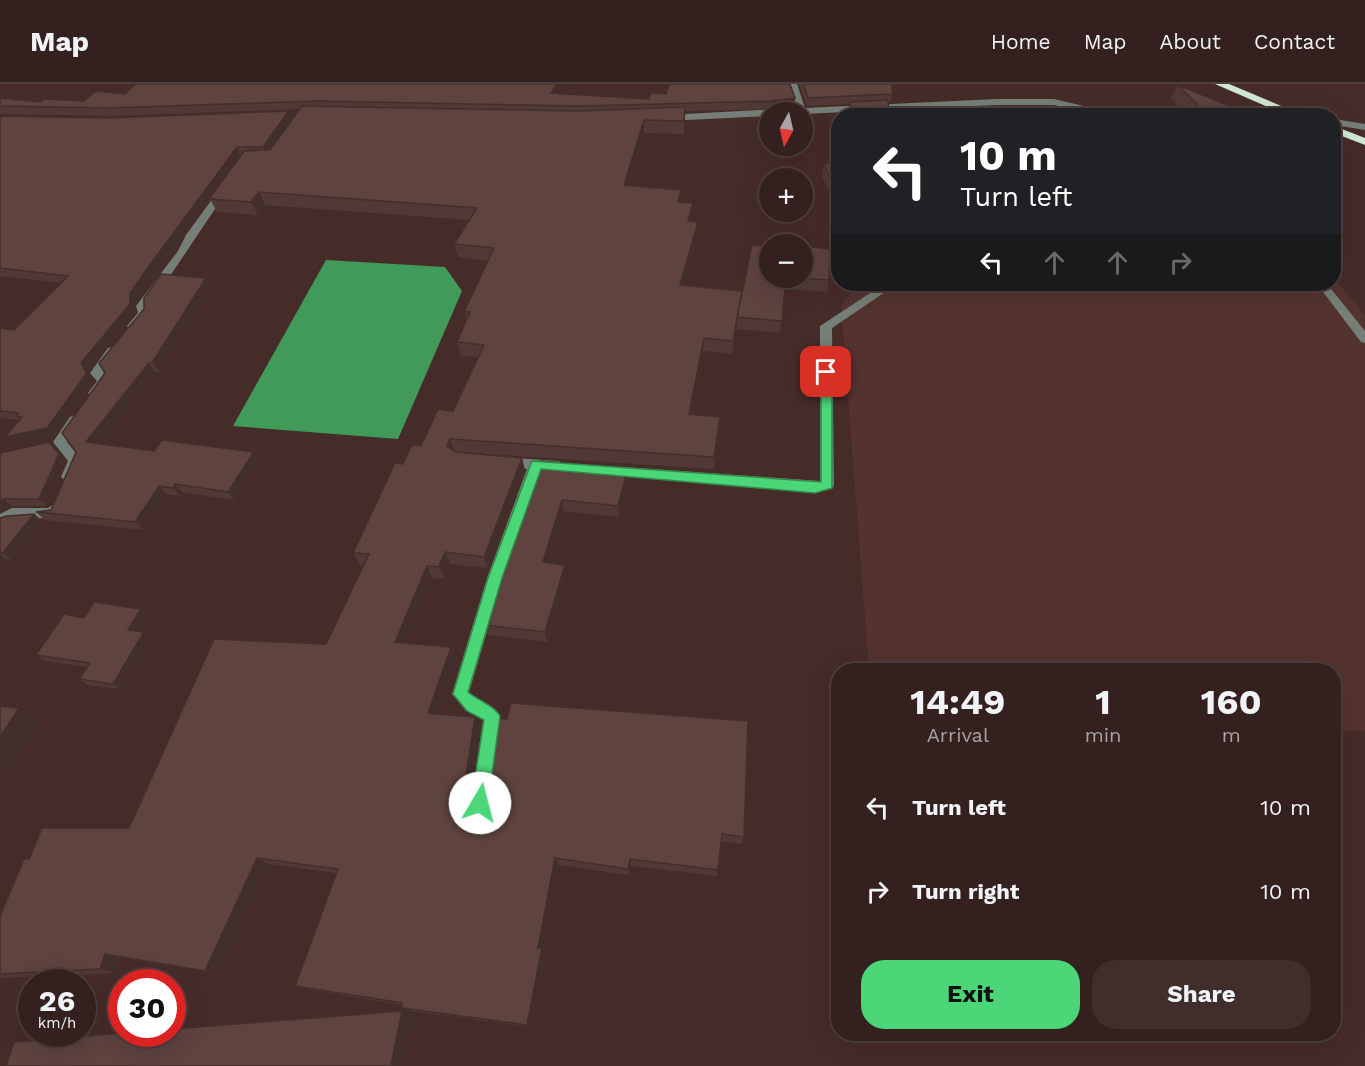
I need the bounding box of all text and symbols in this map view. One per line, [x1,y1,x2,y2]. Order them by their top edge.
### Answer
text: Map [30,25,89,58]
text: Home [991,29,1051,54]
text: Map [1084,29,1127,54]
text: About [1160,29,1221,54]
text: Contact [1254,29,1335,54]
north arrow [759,102,813,156]
map controls [759,102,813,288]
text: 10 m [960,131,1057,180]
icon: left [861,132,939,210]
button: + [759,168,813,222]
text: Turn left [960,181,1072,213]
button: − [759,234,813,288]
icon: left [975,246,1008,279]
icon: ahead [1038,246,1071,279]
icon: ahead [1101,246,1134,279]
icon: right [1164,246,1197,279]
pin [800,346,851,397]
icon: arrive [809,355,842,388]
text: 14:49 [910,681,1005,723]
text: 1 [1095,681,1111,723]
text: 160 [1201,681,1262,723]
text: Arrival [927,723,989,747]
text: min [1085,723,1121,747]
text: m [1222,723,1241,747]
position arrow [448,771,512,835]
icon: left [861,791,894,824]
text: Turn left [912,795,1006,820]
text: 10 m [1260,795,1311,820]
icon: right [861,875,894,908]
text: Turn right [912,879,1019,904]
text: 10 m [1260,879,1311,904]
button: Exit [861,960,1080,1029]
button: Share [1092,960,1311,1029]
speed limit sign: 30 [108,969,186,1047]
text: 26 [39,983,75,1018]
text: km/h [38,1014,76,1032]

